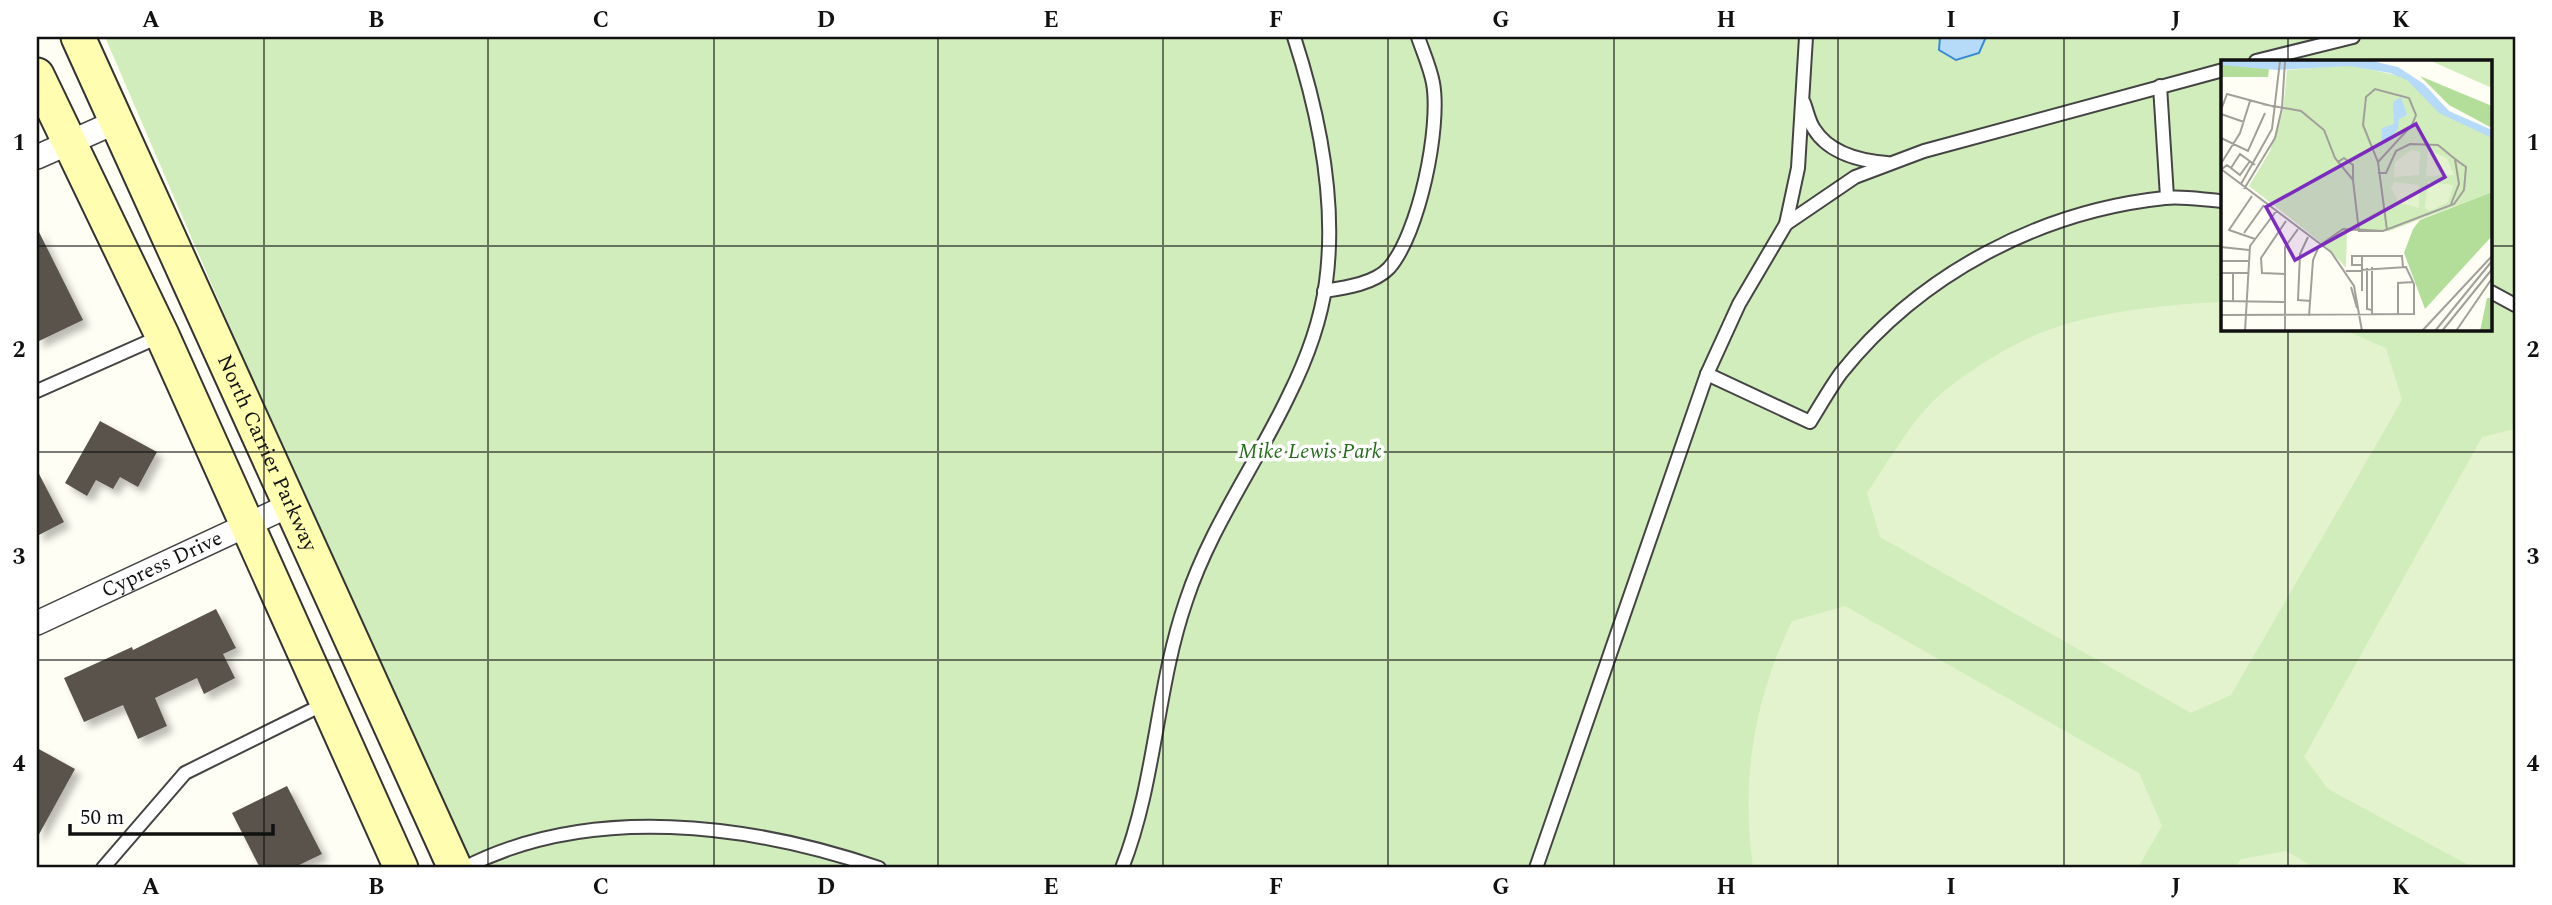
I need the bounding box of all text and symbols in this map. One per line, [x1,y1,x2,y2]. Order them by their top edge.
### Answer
text: A [142,3,160,38]
text: B [368,3,384,38]
text: C [593,3,609,38]
text: D [817,3,835,38]
text: E [1043,3,1059,38]
text: F [1269,3,1283,38]
text: G [1492,3,1510,38]
text: H [1716,3,1736,38]
text: I [1946,3,1956,38]
text: J [2171,3,2181,38]
text: K [2392,3,2410,38]
inset map [2221,60,2492,331]
text: 1 [13,126,25,161]
text: 1 [2527,126,2539,161]
text: 2 [13,333,26,368]
text: 2 [2527,333,2540,368]
street label: North Carrier Parkway [208,349,326,558]
park label: Mike Lewis Park [1238,436,1382,468]
street label: Cypress Drive [96,523,228,607]
text: 3 [13,540,26,575]
text: 3 [2527,540,2540,575]
text: 4 [13,747,26,782]
text: 4 [2527,747,2540,782]
scale bar [70,793,273,837]
text: 50 m [80,802,124,834]
text: A [142,870,160,905]
text: B [368,870,384,905]
text: C [593,870,609,905]
text: D [817,870,835,905]
text: E [1043,870,1059,905]
text: F [1269,870,1283,905]
text: G [1492,870,1510,905]
text: H [1716,870,1736,905]
text: I [1946,870,1956,905]
text: J [2171,870,2181,905]
text: K [2392,870,2410,905]

